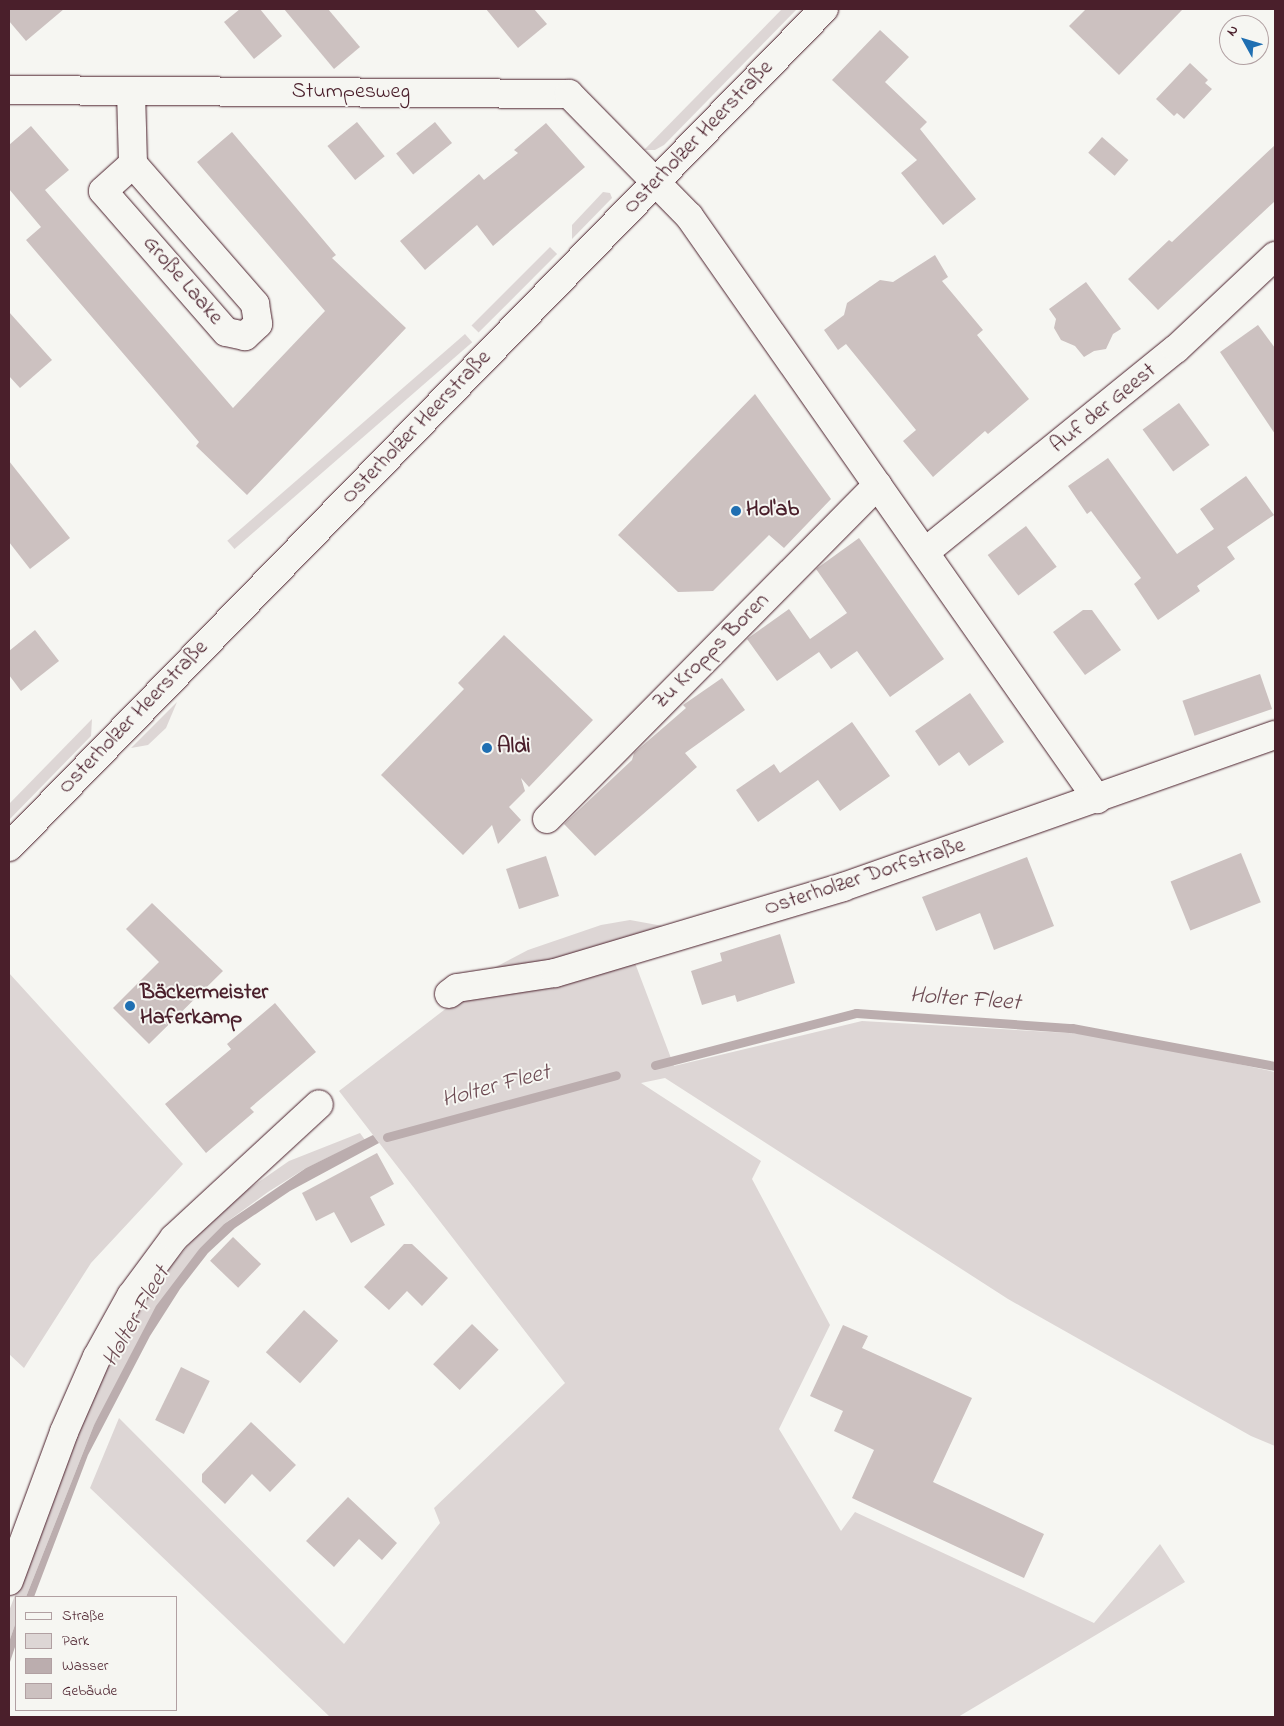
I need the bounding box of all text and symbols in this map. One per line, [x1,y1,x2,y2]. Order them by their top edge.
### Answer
north arrow [1219,15,1269,65]
text: N [1222,21,1244,41]
street label: Osterholzer Heerstraße [619,55,779,221]
street label: Stumpesweg [292,80,410,106]
street label: Große Laake [136,231,228,331]
street label: Osterholzer Heerstraße [337,345,497,511]
street label: Auf der Geest [1046,358,1162,460]
place label: Hol'ab [746,498,799,524]
marker: Hol'ab [730,505,742,517]
street label: Zu Kropps Boren [648,588,776,716]
street label: Osterholzer Heerstraße [54,635,214,801]
place label: Aldi [497,735,531,761]
marker: Aldi [481,742,493,754]
street label: Osterholzer Dorfstraße [761,833,969,923]
place label: Bäckermeister Haferkamp [140,980,268,1032]
water label: Holter Fleet [909,982,1021,1018]
marker: Bäckermeister Haferkamp [124,1000,136,1012]
water label: Holter Fleet [439,1059,553,1115]
water label: Holter Fleet [97,1262,177,1372]
legend [15,1596,178,1711]
text: Straße [62,1605,104,1627]
text: Park [62,1630,89,1652]
text: Wasser [62,1655,108,1677]
text: Gebäude [62,1680,117,1702]

